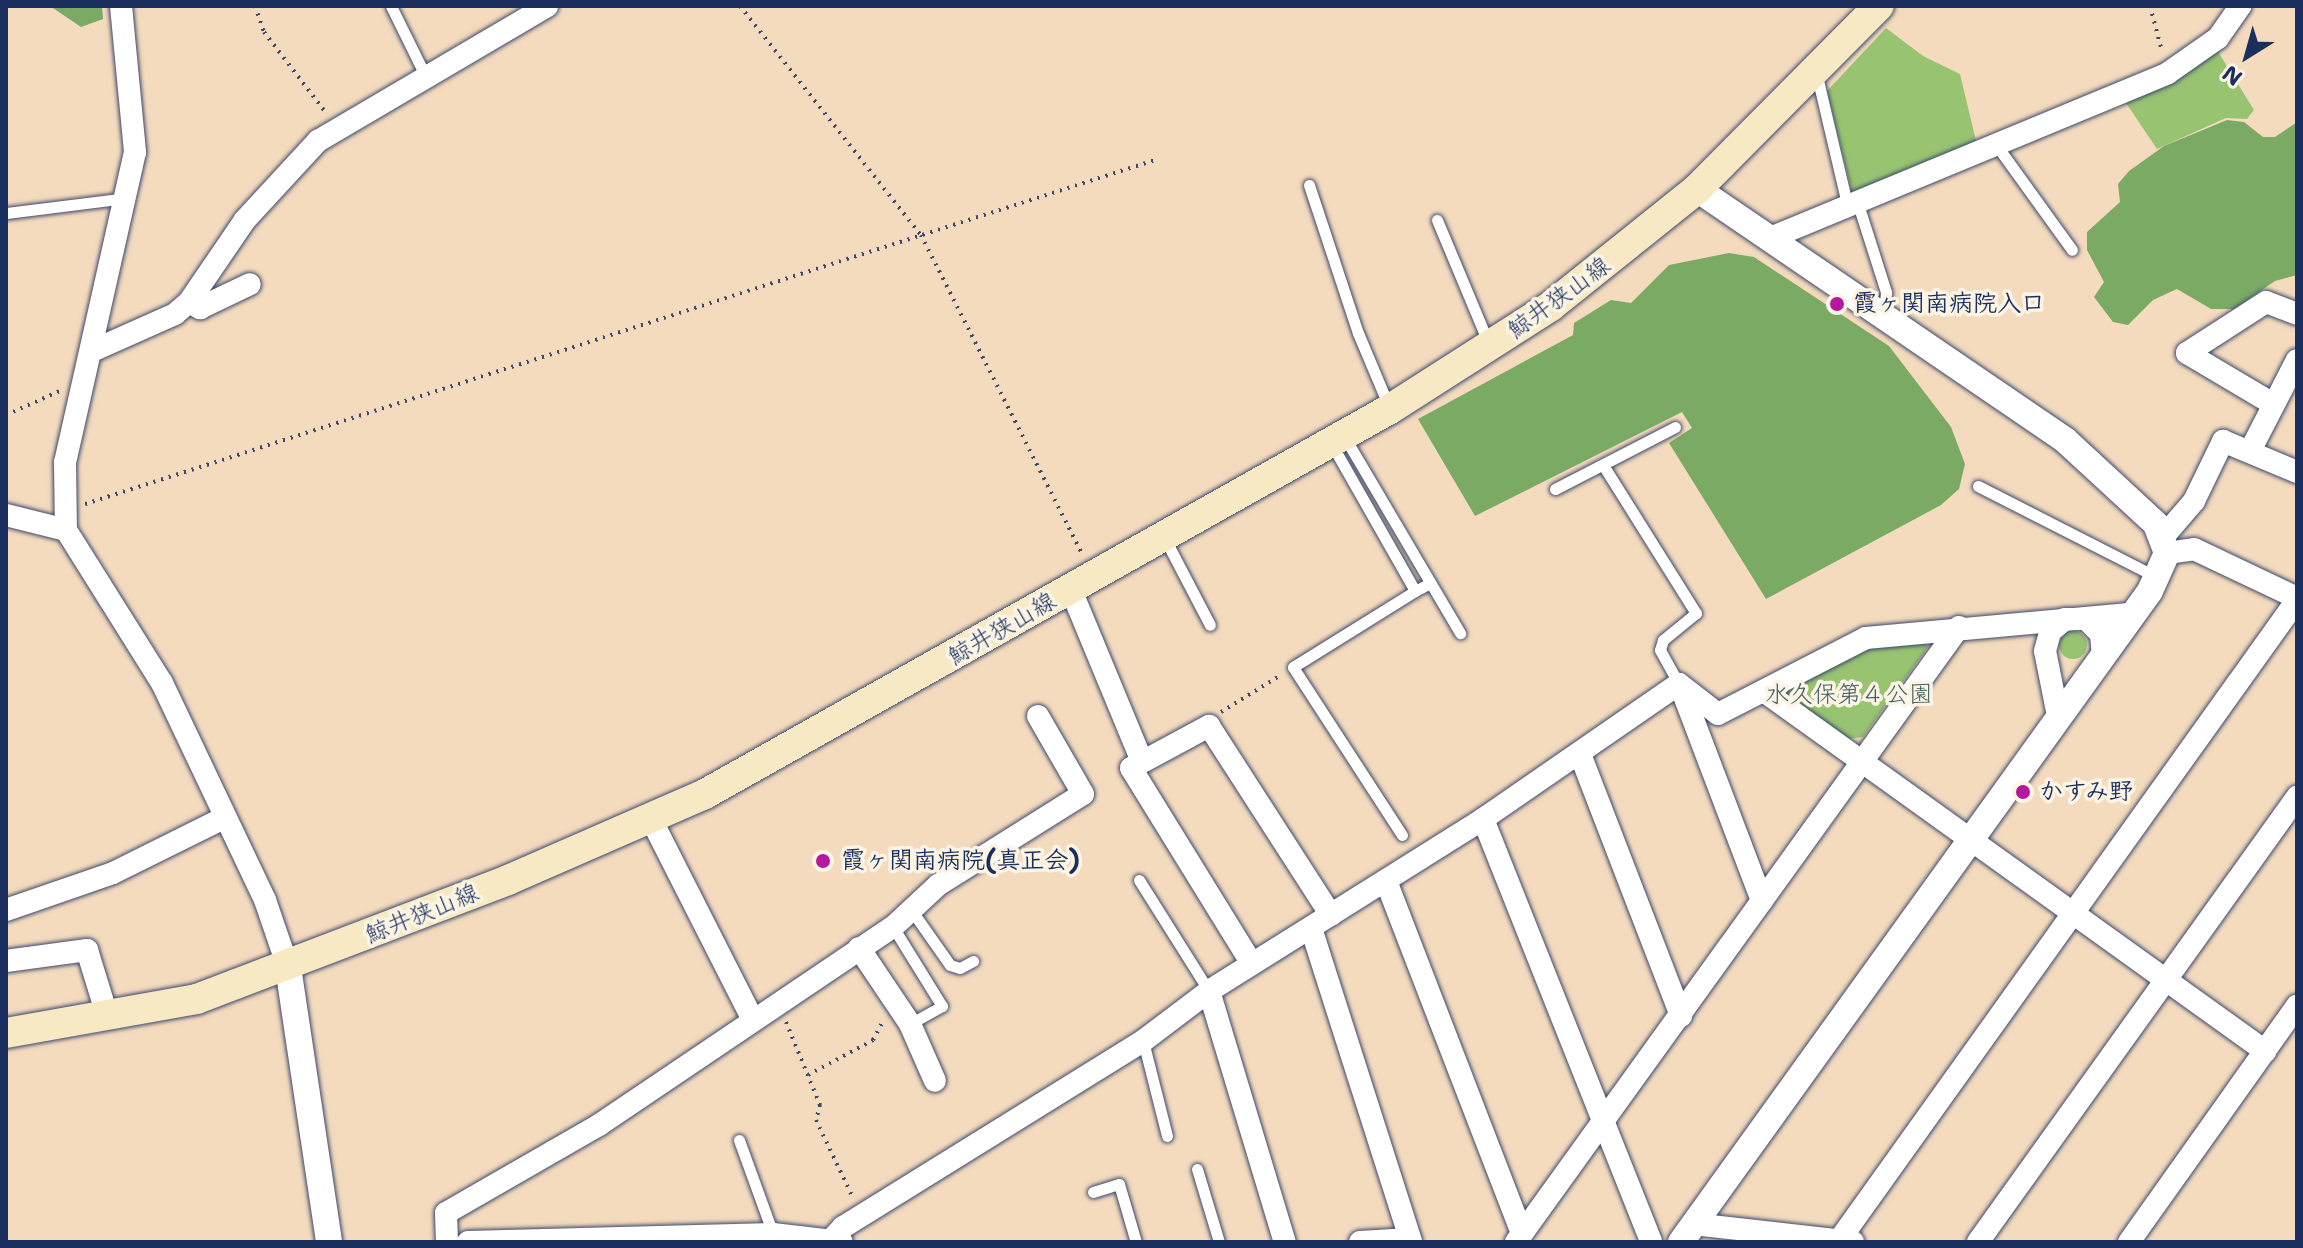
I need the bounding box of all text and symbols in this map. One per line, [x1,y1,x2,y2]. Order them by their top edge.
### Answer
north arrow [2207,16,2287,96]
text: N [2217,59,2248,92]
street label: 鯨井狭山線 [1502,251,1616,345]
place label: 霞ヶ関南病院入口 [1853,290,2045,318]
marker: 霞ヶ関南病院入口 [1828,295,1846,313]
street label: 鯨井狭山線 [943,587,1061,671]
park label: 水久保第４公園 [1765,681,1933,709]
place label: かすみ野 [2039,778,2135,806]
marker: かすみ野 [2014,783,2032,801]
place label: 霞ヶ関南病院(真正会) [841,847,1080,875]
marker: 霞ヶ関南病院(真正会) [812,850,834,872]
street label: 鯨井狭山線 [361,878,483,950]

